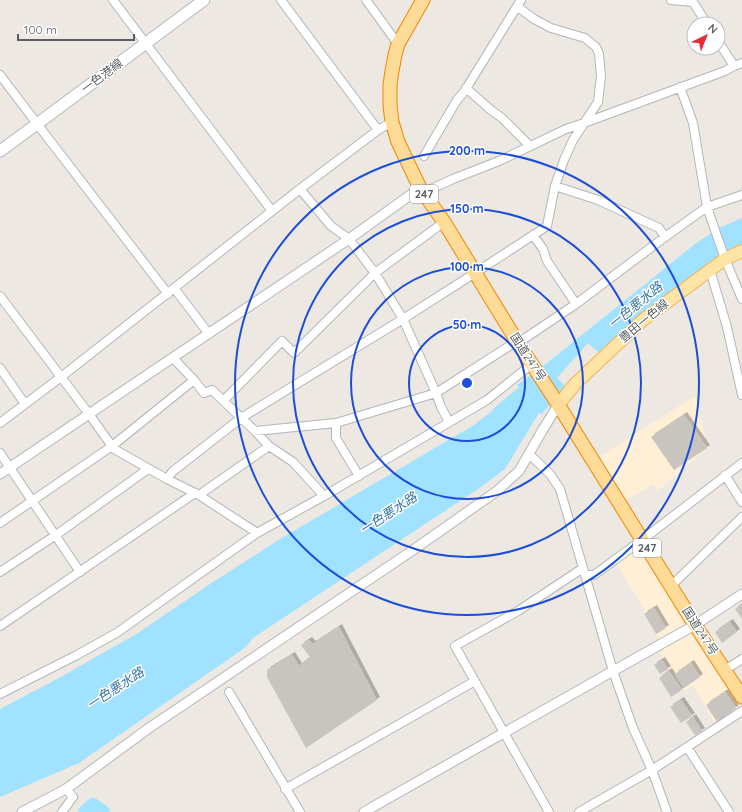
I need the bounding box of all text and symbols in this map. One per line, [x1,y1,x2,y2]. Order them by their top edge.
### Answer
scale bar [18,16,134,42]
north arrow [686,16,726,56]
text: N [705,21,721,37]
text: 100 m [24,22,57,37]
street label: 一色港線 [78,55,125,96]
text: 200 m [449,143,485,158]
road number: 247 [410,185,438,203]
text: 150 m [450,201,484,216]
text: 100 m [450,259,484,274]
water label: 一色悪水路 [605,278,666,332]
street label: 豊田一色線 [616,296,671,346]
text: 50 m [453,317,481,332]
street label: 国道247号 [507,330,550,384]
centre of rings [460,376,474,390]
water label: 一色悪水路 [356,488,420,537]
road number: 247 [633,539,661,557]
street label: 国道247号 [679,604,722,658]
water label: 一色悪水路 [83,663,147,712]

